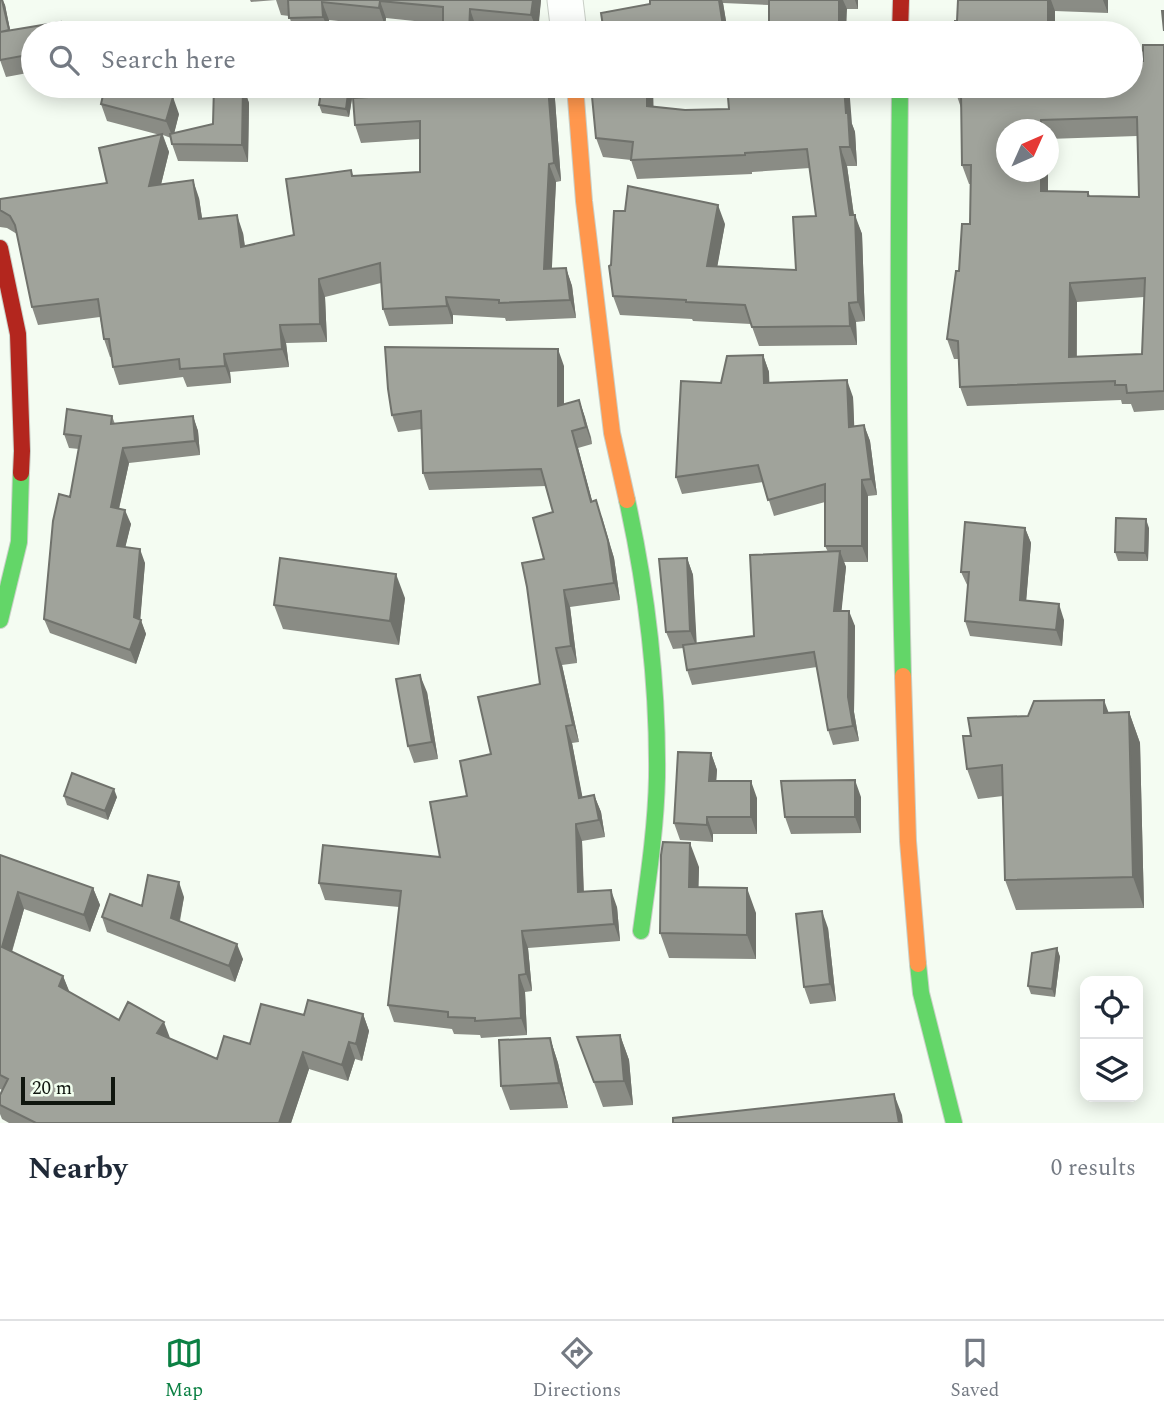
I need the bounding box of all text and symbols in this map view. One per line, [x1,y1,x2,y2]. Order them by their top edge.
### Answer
search box [21,21,1143,98]
text: Search here [101,40,236,80]
icon: search [45,41,83,79]
north arrow [996,119,1059,182]
map controls [1080,976,1143,1102]
button: locate [1080,976,1143,1039]
button: layers [1080,1039,1143,1102]
scale bar [21,1074,116,1106]
text: 20 m [32,1074,72,1103]
text: Nearby [28,1146,127,1192]
text: 0 results [1051,1151,1136,1186]
tab: Map [165,1334,203,1405]
tab: Directions [532,1334,621,1405]
tab: Saved [951,1334,999,1405]

